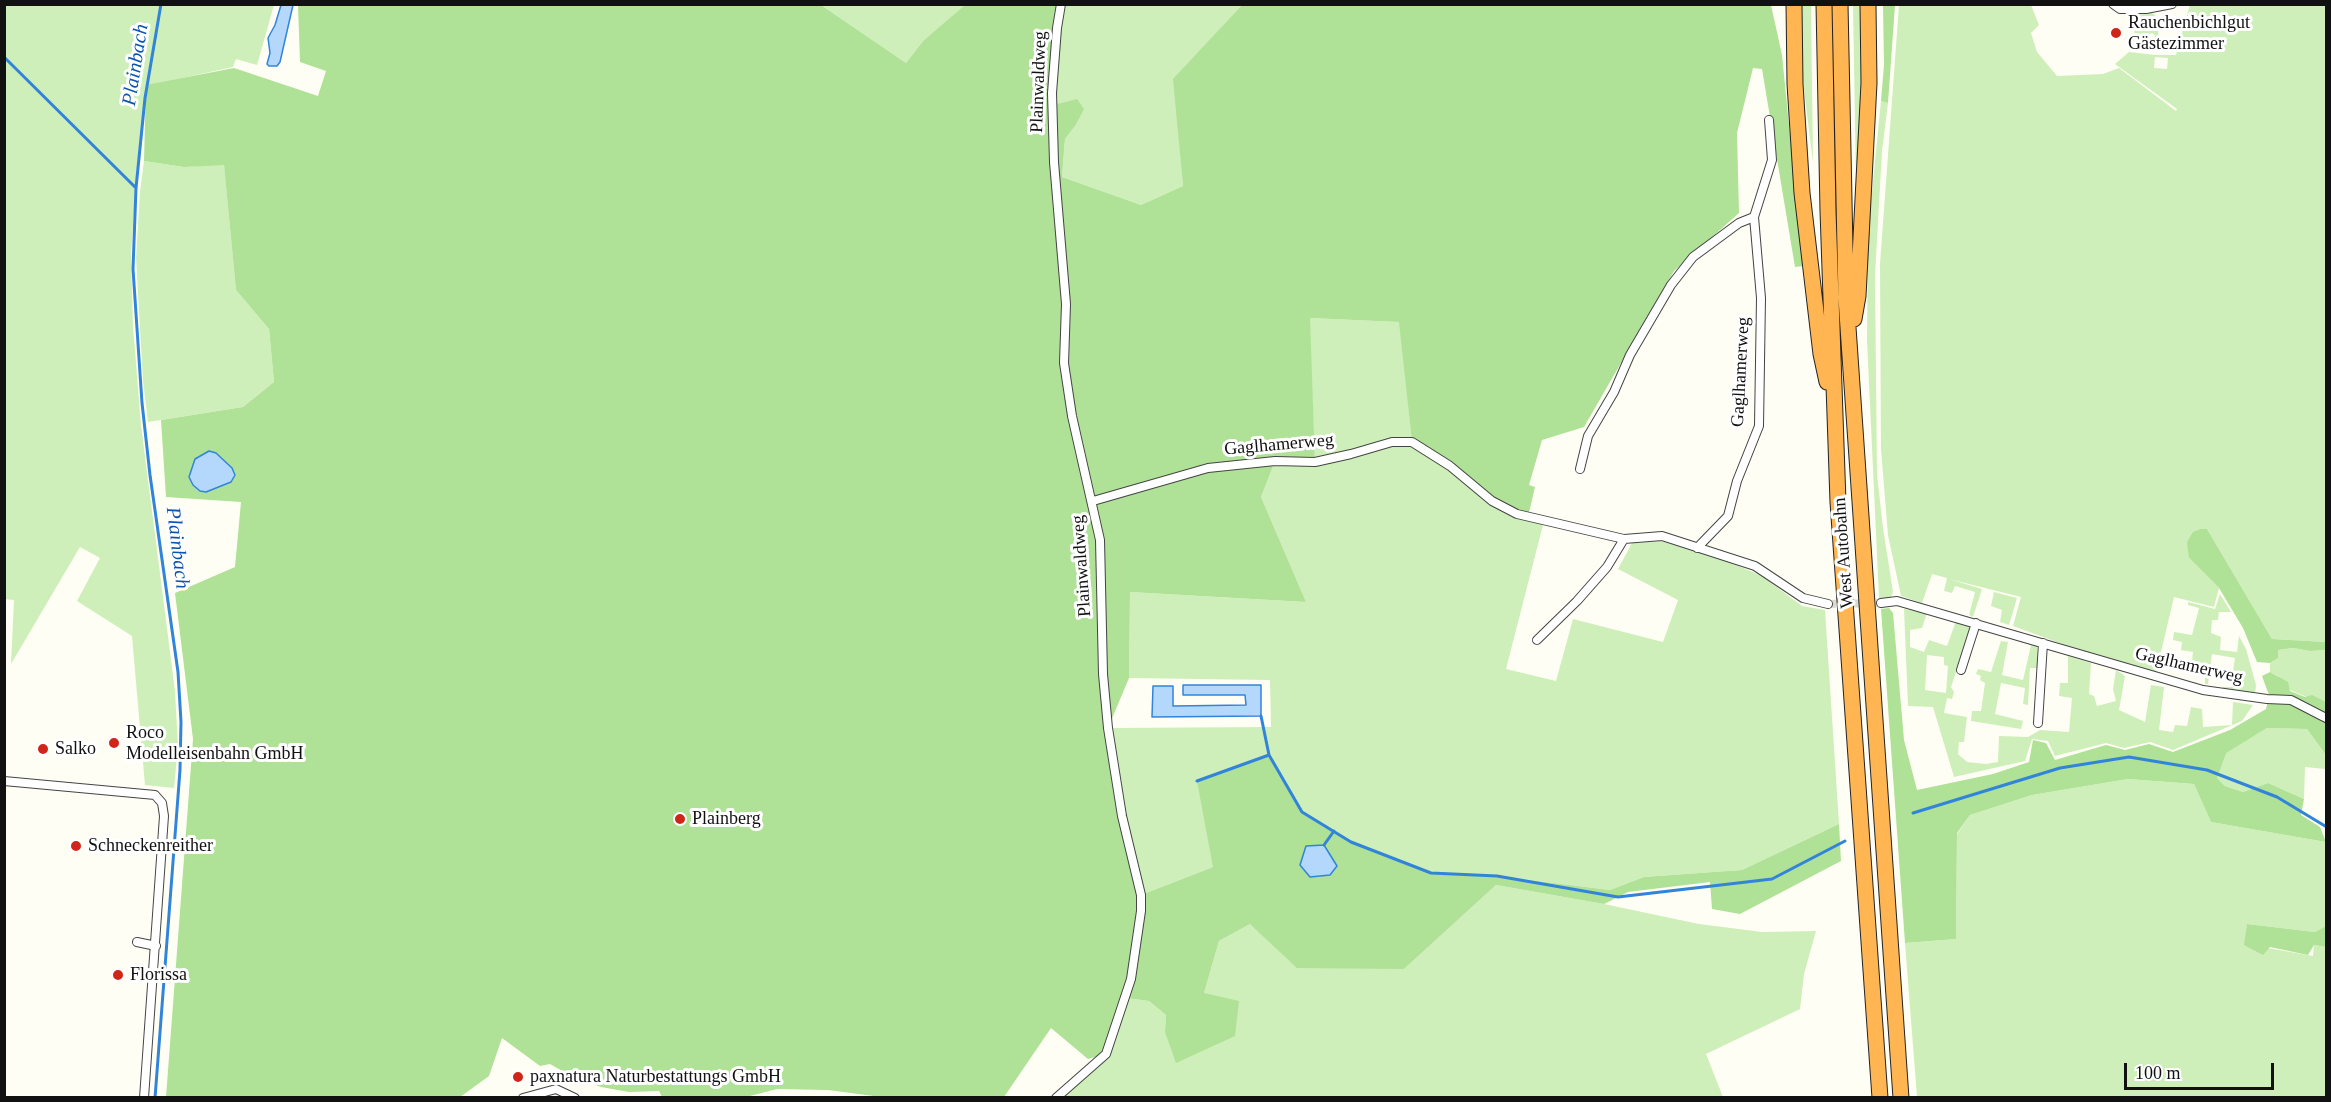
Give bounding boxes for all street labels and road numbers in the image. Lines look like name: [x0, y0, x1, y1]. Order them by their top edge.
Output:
street label: Plainwaldweg: [1026, 31, 1052, 133]
street label: Gaglhamerweg: [1727, 317, 1755, 427]
street label: Gaglhamerweg: [1223, 429, 1335, 461]
street label: West Autobahn: [1829, 497, 1859, 609]
street label: Plainwaldweg: [1068, 514, 1096, 618]
street label: Gaglhamerweg: [2133, 643, 2245, 689]

